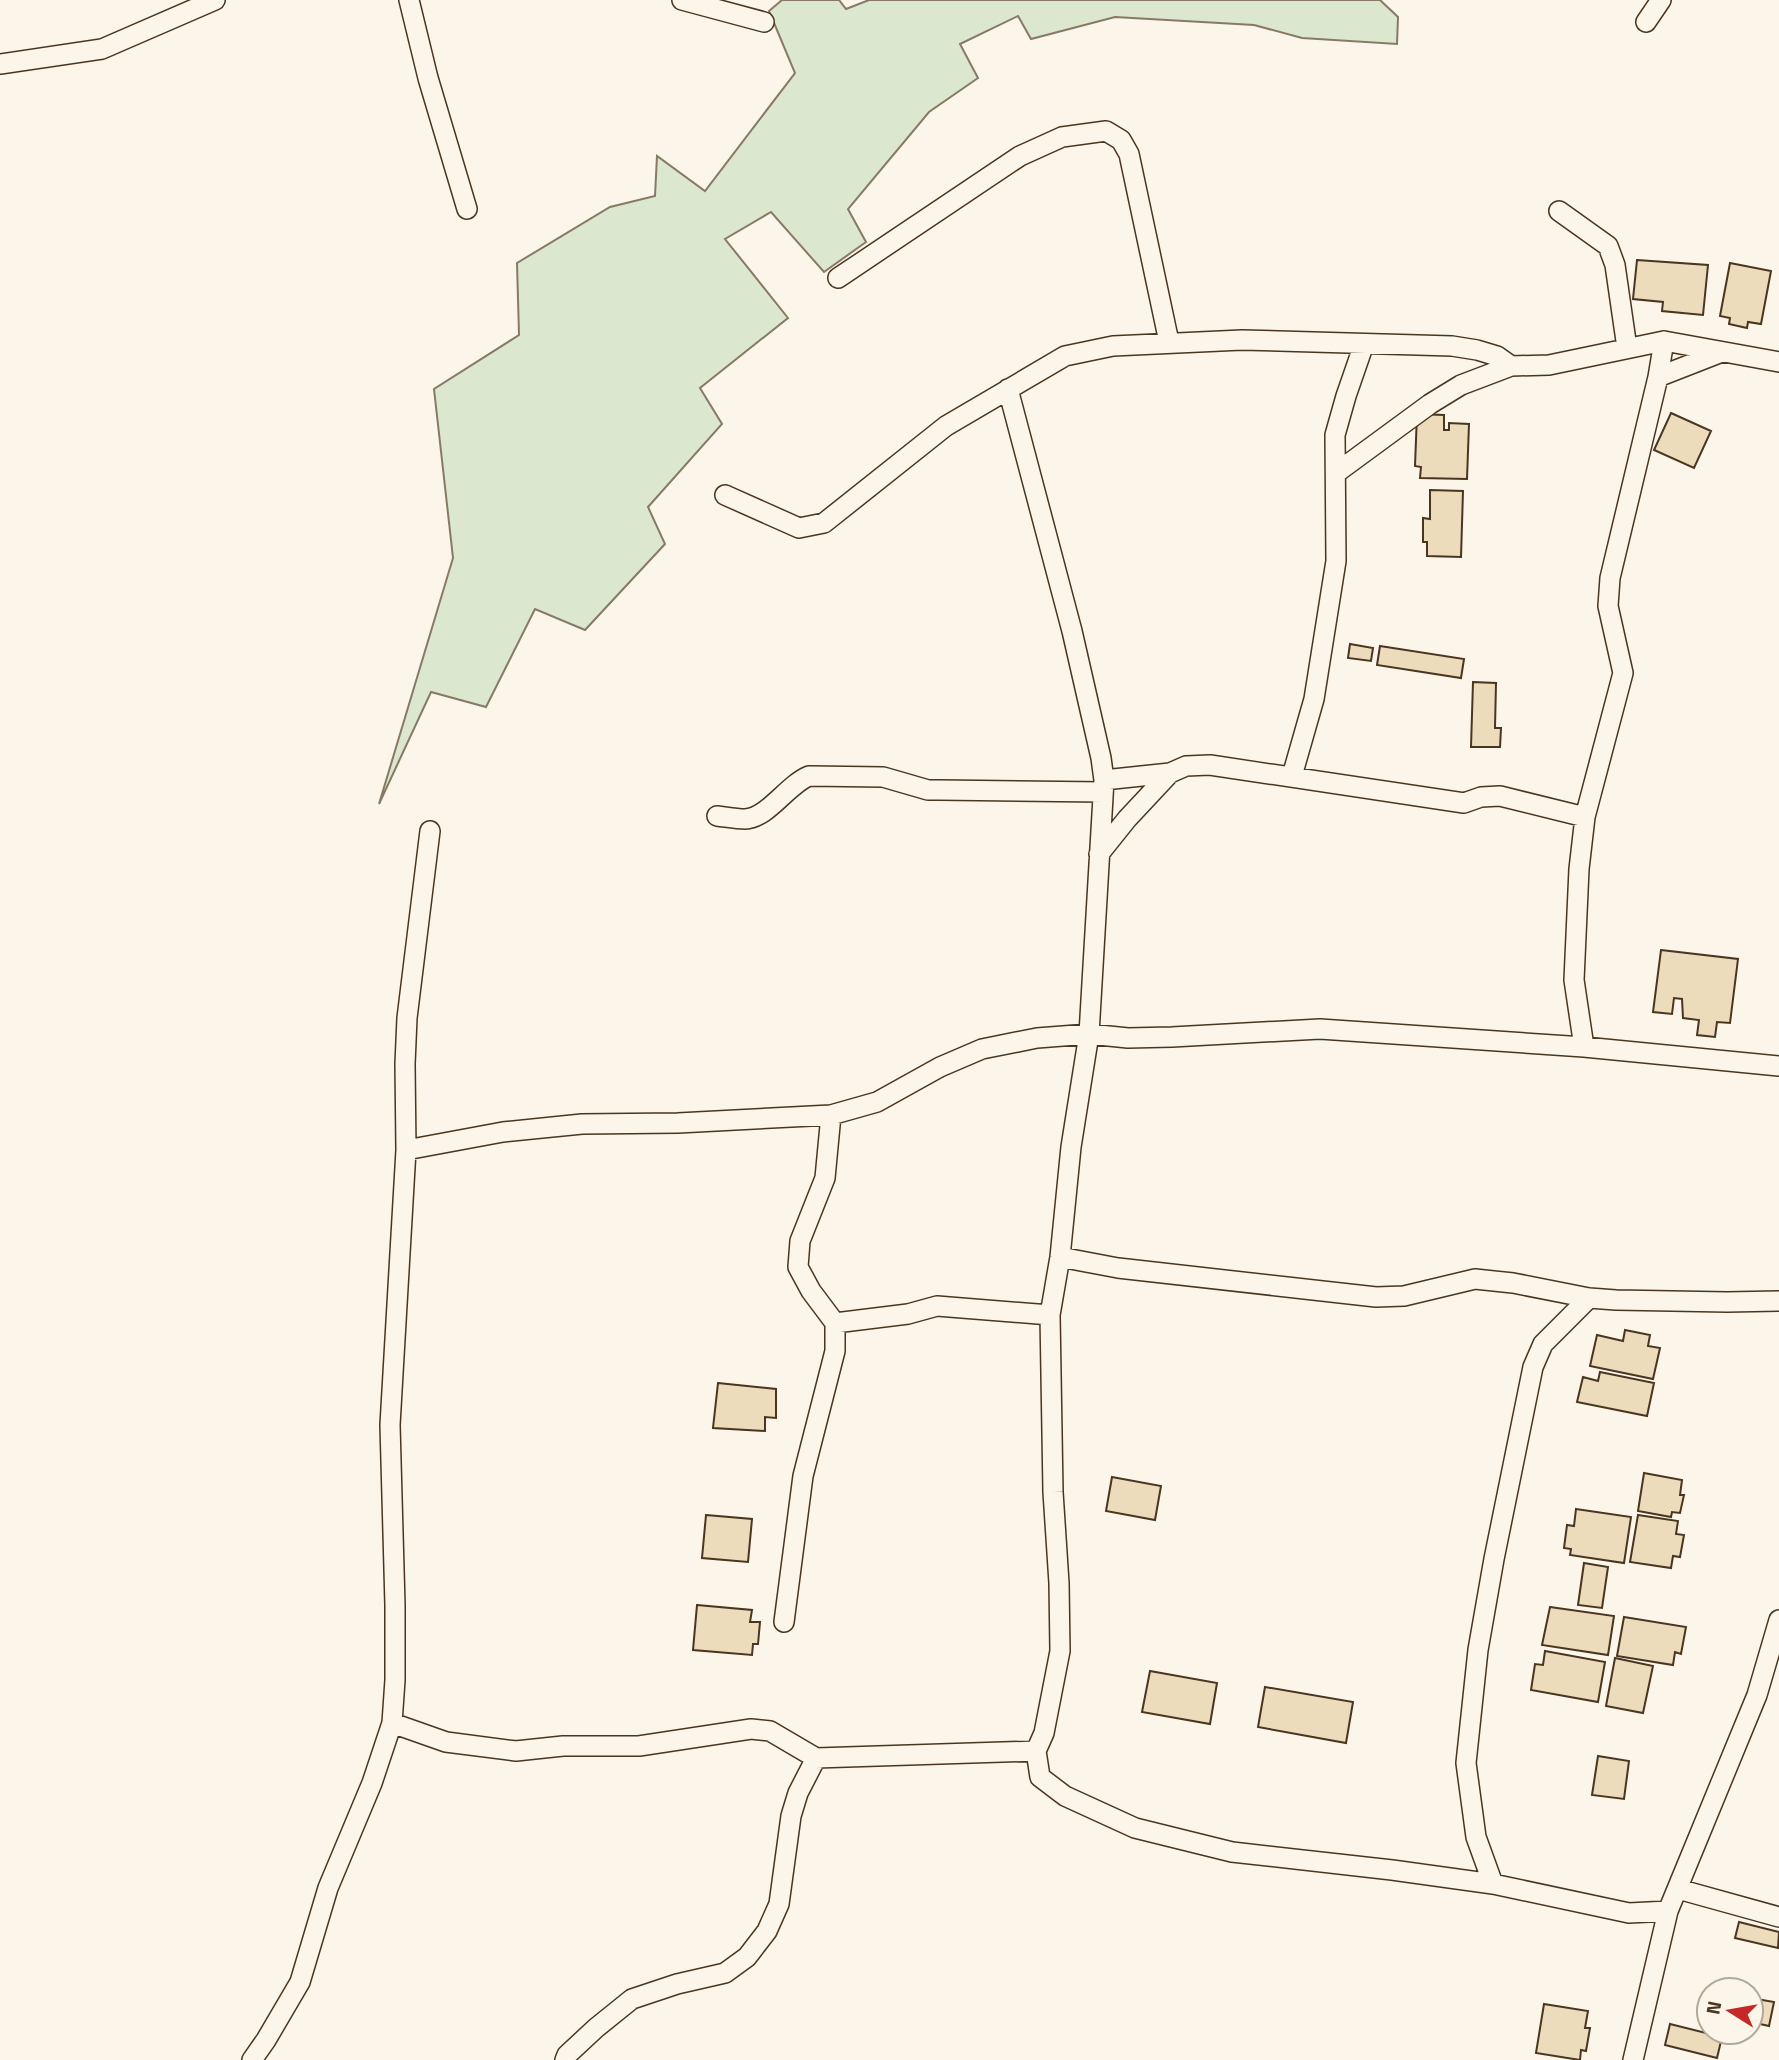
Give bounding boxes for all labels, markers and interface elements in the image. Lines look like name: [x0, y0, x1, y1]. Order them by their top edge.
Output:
north arrow: [1695, 1976, 1765, 2046]
text: N: [1697, 1998, 1728, 2017]

